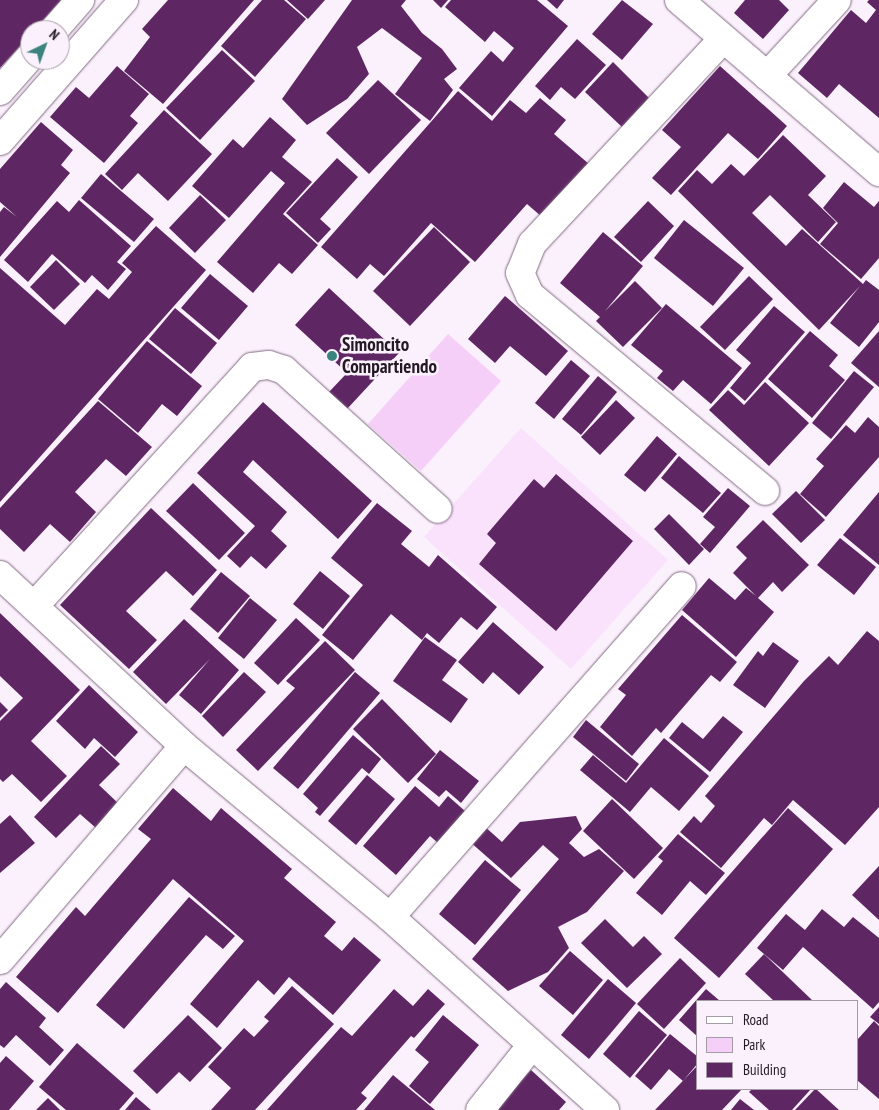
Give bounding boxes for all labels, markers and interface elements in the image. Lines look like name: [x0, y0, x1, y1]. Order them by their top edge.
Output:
north arrow: [20, 20, 70, 70]
text: N: [46, 25, 63, 44]
place label: Simoncito Compartiendo: [342, 334, 437, 378]
marker: Simoncito Compartiendo: [326, 350, 338, 362]
legend: [696, 1000, 859, 1090]
text: Road: [743, 1010, 769, 1029]
text: Park: [743, 1035, 765, 1054]
text: Building: [743, 1060, 786, 1079]

